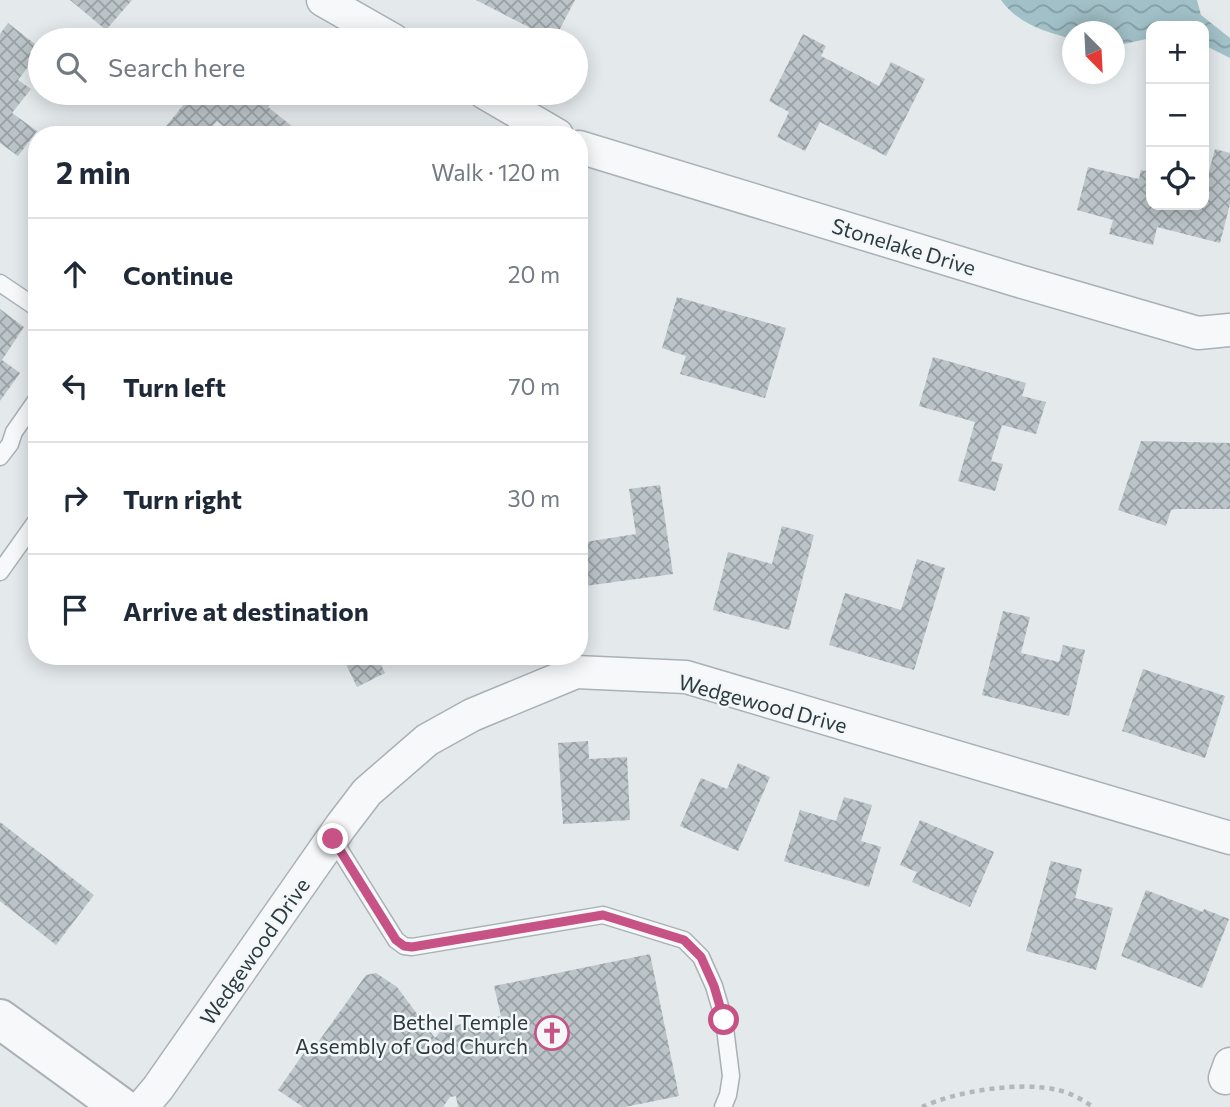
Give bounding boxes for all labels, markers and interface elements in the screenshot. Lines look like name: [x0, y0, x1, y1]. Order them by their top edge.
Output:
north arrow: [1062, 21, 1125, 84]
map controls: [1146, 21, 1209, 210]
button: +: [1146, 21, 1209, 84]
search box: [28, 28, 588, 105]
icon: search: [52, 48, 90, 86]
text: Search here: [108, 51, 246, 82]
button: −: [1146, 84, 1209, 147]
button: locate: [1146, 147, 1209, 210]
text: 2 min: [56, 153, 131, 190]
text: Walk · 120 m: [431, 158, 560, 186]
street label: Stonelake Drive: [829, 212, 979, 280]
icon: ahead: [56, 255, 94, 293]
text: Continue: [123, 259, 233, 290]
text: 20 m: [508, 260, 560, 288]
icon: left: [56, 367, 94, 405]
text: Turn left: [123, 371, 226, 402]
text: 70 m: [508, 372, 560, 400]
icon: right: [56, 479, 94, 517]
text: Turn right: [123, 483, 242, 514]
text: 30 m: [507, 484, 560, 512]
icon: arrive: [56, 591, 94, 629]
text: Arrive at destination: [123, 595, 369, 626]
street label: Wedgewood Drive: [676, 668, 850, 738]
route end: [317, 823, 348, 854]
street label: Wedgewood Drive: [194, 873, 314, 1029]
route start: [708, 1004, 739, 1035]
place label: Bethel Temple Assembly of God Church: [295, 1009, 528, 1058]
church icon: Bethel Temple Assembly of God Church: [533, 1014, 571, 1052]

